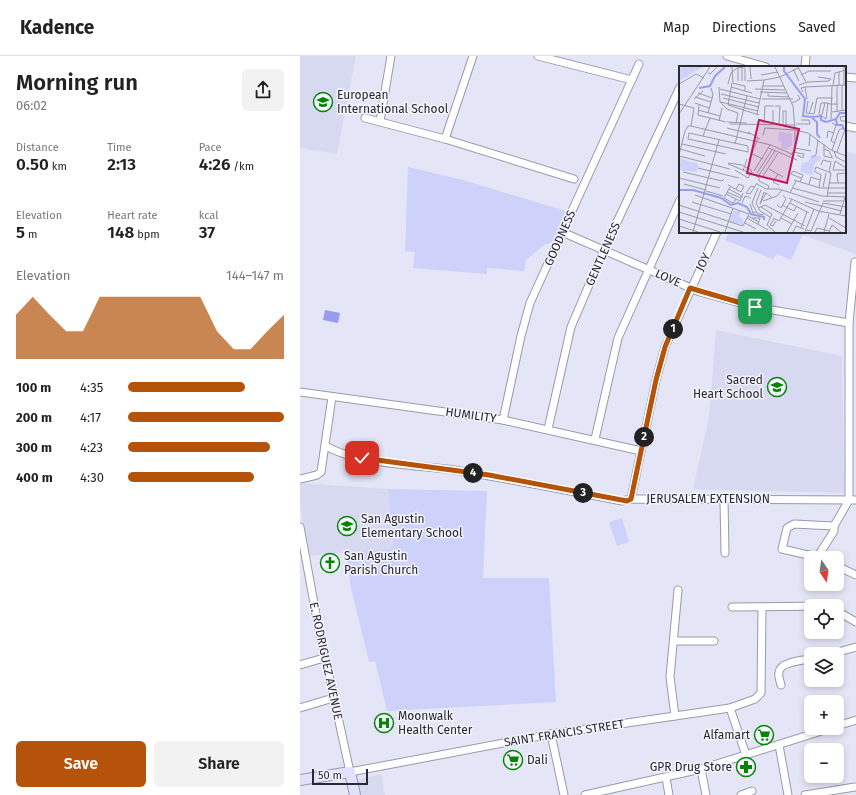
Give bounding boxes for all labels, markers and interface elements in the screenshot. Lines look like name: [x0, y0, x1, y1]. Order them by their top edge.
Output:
text: Kadence: [20, 16, 94, 39]
text: Map: [663, 19, 690, 36]
text: Directions: [712, 19, 776, 36]
text: Saved: [798, 19, 836, 36]
inset map: [679, 66, 846, 233]
text: Morning run: [16, 69, 138, 96]
button: share: [242, 69, 284, 111]
place label: European International School: [337, 88, 449, 116]
school or university icon: European International School: [312, 91, 334, 113]
text: 06:02: [16, 98, 47, 113]
text: Distance: [16, 141, 59, 154]
text: Time: [107, 141, 132, 154]
text: Pace: [199, 141, 221, 154]
text: 0.50: [16, 154, 49, 175]
text: 2:13: [107, 154, 136, 175]
text: 4:26: [199, 154, 230, 175]
text: km: [49, 160, 67, 173]
text: /km: [230, 160, 254, 173]
street label: GOODNESS: [542, 208, 579, 268]
text: Elevation: [16, 209, 62, 222]
text: Heart rate: [107, 209, 157, 222]
text: kcal: [199, 209, 218, 222]
street label: GENTLENESS: [583, 220, 623, 288]
text: 5: [16, 222, 25, 243]
text: 148: [107, 222, 134, 243]
text: 37: [199, 222, 215, 243]
text: m: [25, 228, 37, 241]
text: bpm: [134, 228, 160, 241]
street label: JOY: [693, 250, 713, 273]
street label: LOVE: [653, 266, 683, 290]
text: Elevation: [16, 268, 70, 283]
text: 144–147 m: [226, 268, 284, 283]
pin: [738, 290, 772, 324]
icon: arrive: [744, 296, 766, 318]
pin: 1: [663, 319, 683, 339]
text: 1: [670, 322, 676, 335]
place label: Sacred Heart School: [693, 373, 763, 401]
school or university icon: Sacred Heart School: [766, 376, 788, 398]
text: 100 m: [16, 380, 51, 395]
text: 4:35: [80, 380, 103, 395]
street label: HUMILITY: [445, 404, 498, 426]
text: 200 m: [16, 410, 52, 425]
text: 4:17: [80, 410, 101, 425]
pin: 2: [634, 427, 654, 447]
text: 2: [641, 430, 647, 443]
text: 300 m: [16, 440, 52, 455]
text: 4:23: [80, 440, 103, 455]
pin: [345, 441, 379, 475]
icon: check: [351, 447, 373, 469]
pin: 4: [463, 463, 483, 483]
text: 4: [470, 466, 476, 479]
text: 400 m: [16, 470, 53, 485]
text: 4:30: [80, 470, 104, 485]
pin: 3: [573, 483, 593, 503]
text: 3: [580, 486, 586, 499]
street label: JERUSALEM EXTENSION: [646, 492, 770, 506]
place label: San Agustin Elementary School: [361, 512, 463, 540]
school or university icon: San Agustin Elementary School: [336, 515, 358, 537]
place label: San Agustin Parish Church: [344, 549, 418, 577]
north arrow: [804, 551, 844, 591]
map controls: [804, 551, 844, 783]
church icon: San Agustin Parish Church: [319, 552, 341, 574]
button: locate: [804, 599, 844, 639]
street label: E. RODRIGUEZ AVENUE: [307, 601, 345, 721]
button: layers: [804, 647, 844, 687]
button: +: [804, 695, 844, 735]
place label: Moonwalk Health Center: [398, 709, 473, 737]
hospital icon: Moonwalk Health Center: [373, 712, 395, 734]
street label: SAINT FRANCIS STREET: [503, 716, 626, 749]
supermarket icon: Alfamart: [753, 724, 775, 746]
place label: Alfamart: [704, 728, 751, 742]
button: Save: [16, 741, 146, 787]
button: Share: [154, 741, 284, 787]
button: −: [804, 743, 844, 783]
supermarket icon: Dali: [502, 749, 524, 771]
place label: Dali: [527, 753, 548, 767]
pharmacy icon: GPR Drug Store: [735, 756, 757, 778]
place label: GPR Drug Store: [650, 760, 732, 774]
scale bar: [312, 767, 368, 786]
text: 50 m: [318, 769, 342, 782]

